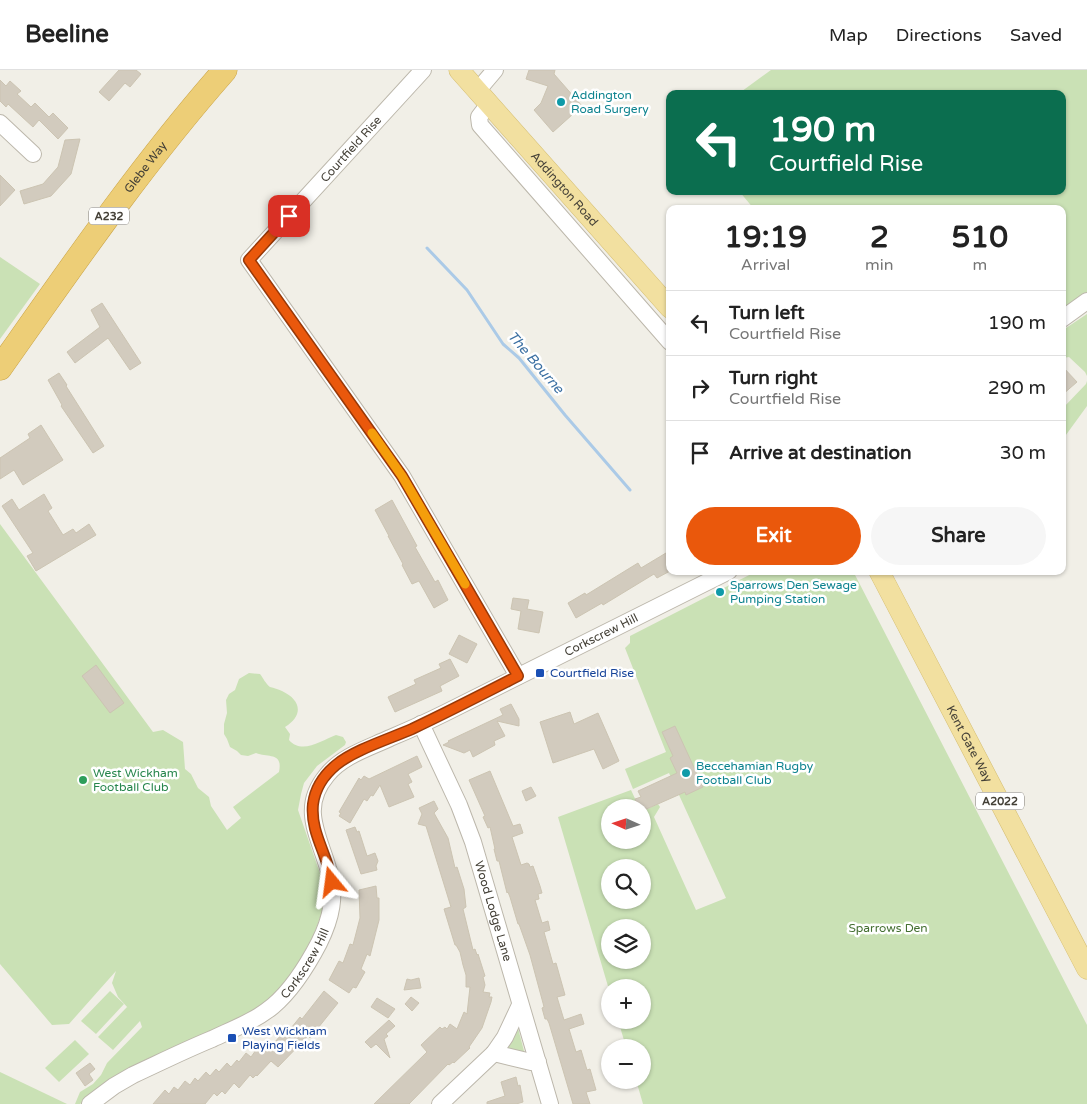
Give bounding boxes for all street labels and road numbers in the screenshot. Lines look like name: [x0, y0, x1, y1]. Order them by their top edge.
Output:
street label: Courtfield Rise: [318, 113, 384, 185]
street label: Glebe Way: [121, 138, 170, 196]
street label: Addington Road: [528, 149, 601, 229]
road number: A232: [89, 208, 129, 224]
street label: Corkscrew Hill: [562, 611, 640, 659]
street label: Kent Gate Way: [944, 703, 995, 785]
road number: A2022: [976, 792, 1024, 809]
street label: Wood Lodge Lane: [472, 859, 515, 963]
street label: Corkscrew Hill: [278, 926, 332, 1001]

